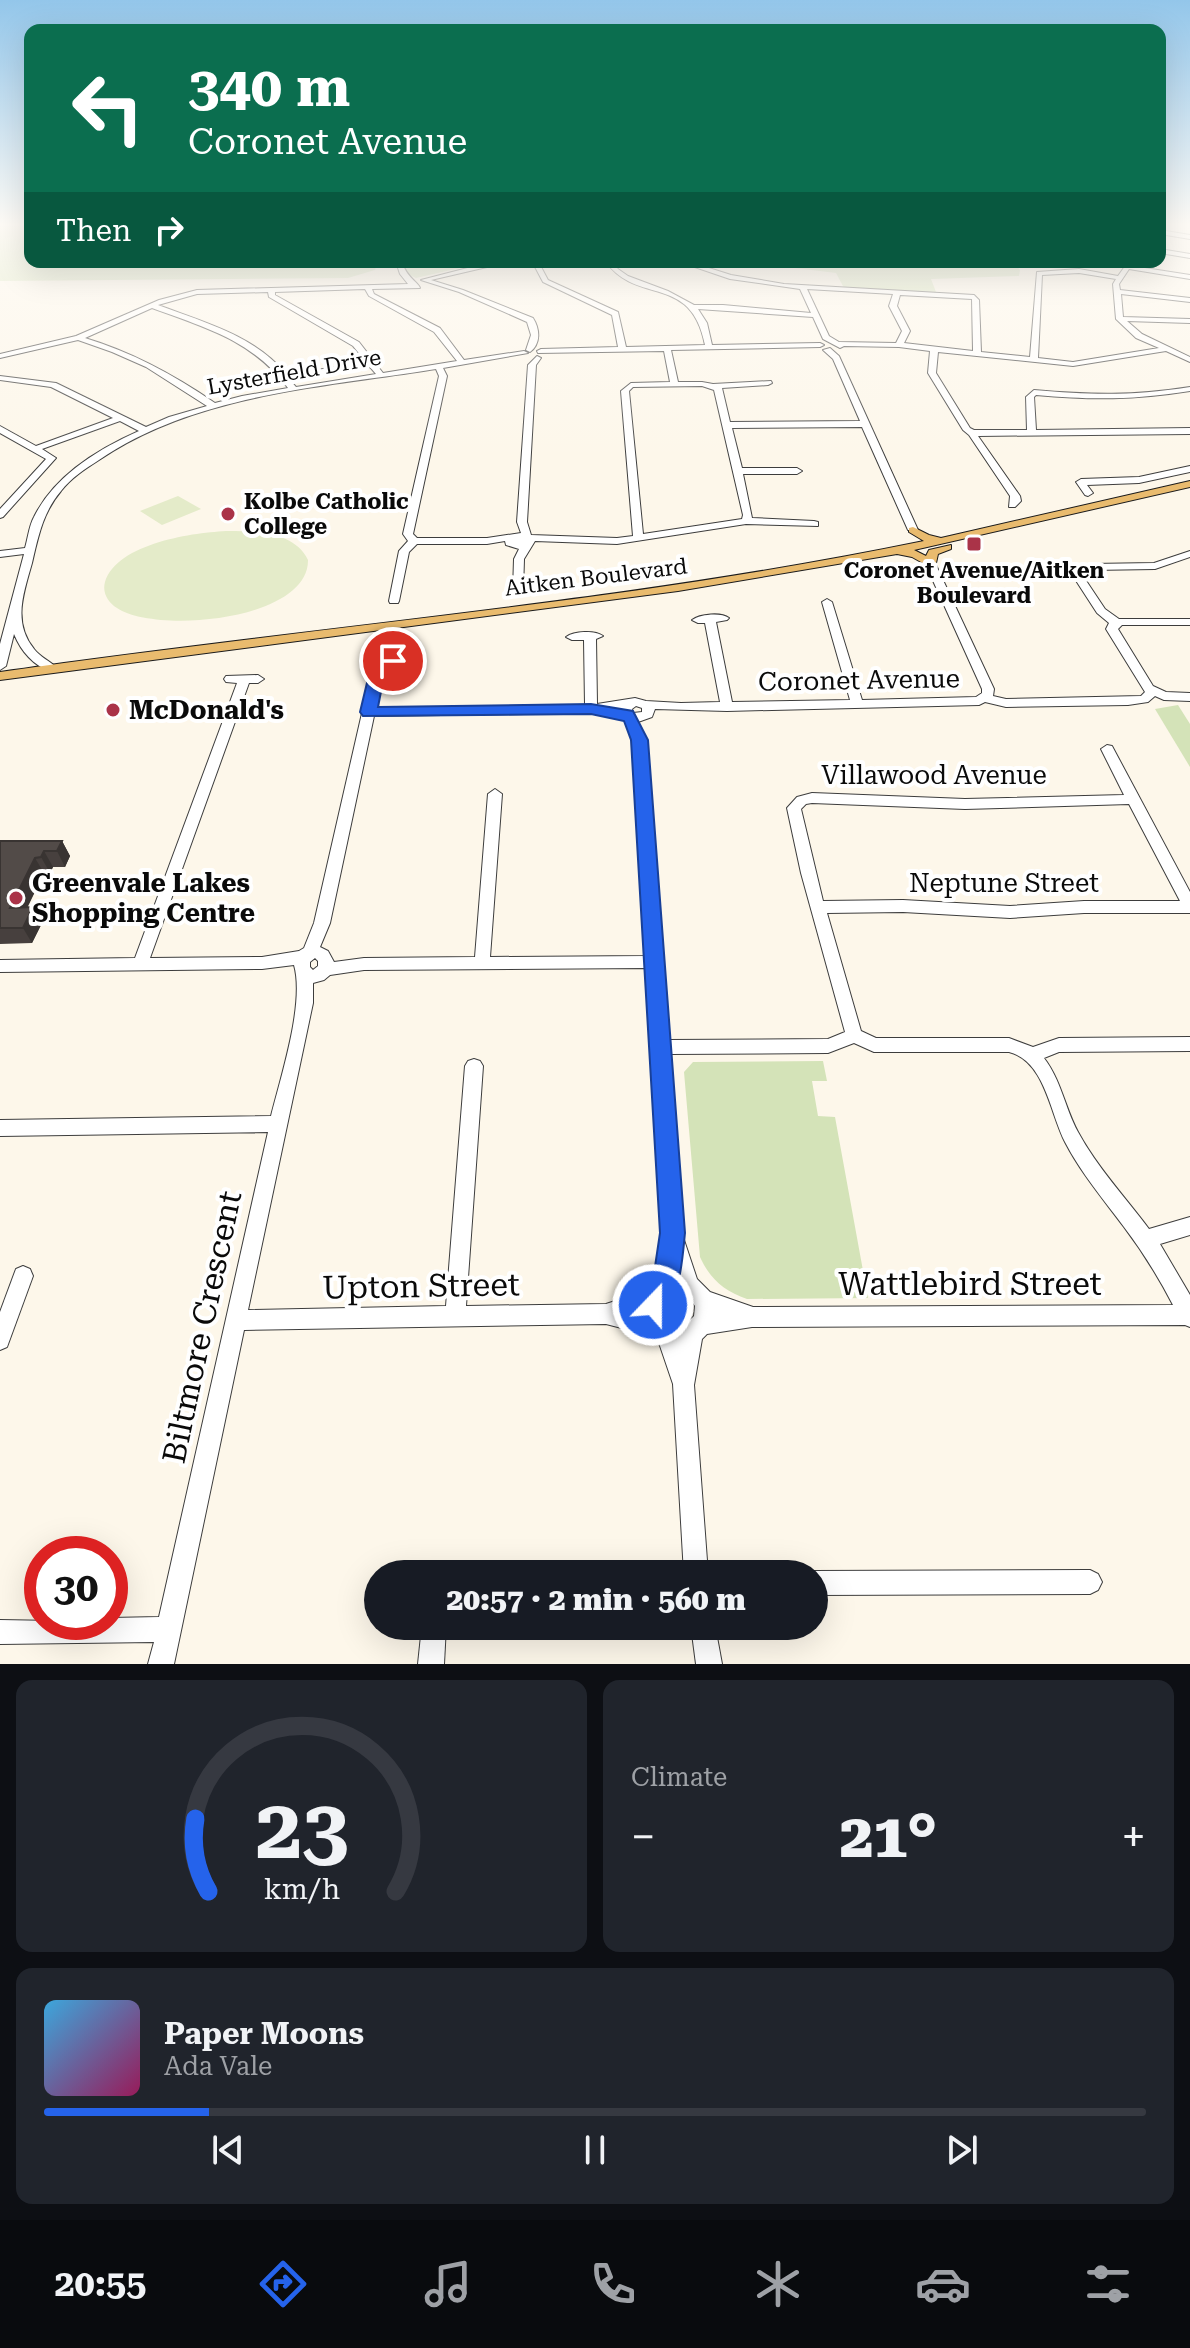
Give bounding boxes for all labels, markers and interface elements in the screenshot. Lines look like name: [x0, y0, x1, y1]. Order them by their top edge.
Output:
text: 340 m: [188, 54, 350, 120]
icon: left: [56, 56, 160, 160]
text: Coronet Avenue: [188, 121, 467, 163]
icon: right: [147, 208, 191, 252]
text: Then: [56, 213, 131, 248]
street label: Lysterfield Drive: [205, 344, 383, 400]
place label: Kolbe Catholic College: [244, 489, 409, 539]
marker: Kolbe Catholic College: [219, 505, 237, 523]
marker: Coronet Avenue/Aitken Boulevard: [965, 535, 983, 553]
street label: Aitken Boulevard: [503, 553, 689, 601]
place label: Coronet Avenue/Aitken Boulevard: [844, 558, 1105, 608]
pin: [359, 627, 427, 695]
icon: arrive: [371, 639, 415, 683]
street label: Coronet Avenue: [758, 663, 960, 697]
place label: McDonald's: [129, 695, 284, 725]
marker: McDonald's: [104, 701, 122, 719]
street label: Villawood Avenue: [821, 760, 1047, 790]
place label: Greenvale Lakes Shopping Centre: [32, 868, 255, 928]
street label: Neptune Street: [909, 868, 1099, 898]
marker: Greenvale Lakes Shopping Centre: [7, 889, 25, 907]
street label: Biltmore Crescent: [155, 1187, 249, 1467]
position arrow: [611, 1263, 695, 1347]
street label: Upton Street: [322, 1265, 520, 1307]
street label: Wattlebird Street: [838, 1265, 1102, 1303]
speed limit sign: 30: [24, 1536, 128, 1640]
text: 20:57 · 2 min · 560 m: [446, 1582, 746, 1617]
text: Climate: [631, 1762, 727, 1792]
text: 23: [255, 1781, 348, 1878]
text: 21°: [840, 1801, 937, 1872]
text: −: [631, 1811, 656, 1863]
text: +: [1121, 1811, 1146, 1863]
text: km/h: [263, 1872, 340, 1906]
text: Paper Moons: [164, 2016, 364, 2051]
text: Ada Vale: [164, 2051, 272, 2081]
icon: previous: [206, 2128, 250, 2172]
icon: pause: [573, 2128, 617, 2172]
icon: next: [940, 2128, 984, 2172]
icon: directions: [255, 2256, 311, 2312]
icon: music: [420, 2256, 476, 2312]
icon: phone: [585, 2256, 641, 2312]
icon: climate: [750, 2256, 806, 2312]
icon: car: [915, 2256, 971, 2312]
icon: filters: [1080, 2256, 1136, 2312]
text: 20:55: [54, 2263, 146, 2305]

